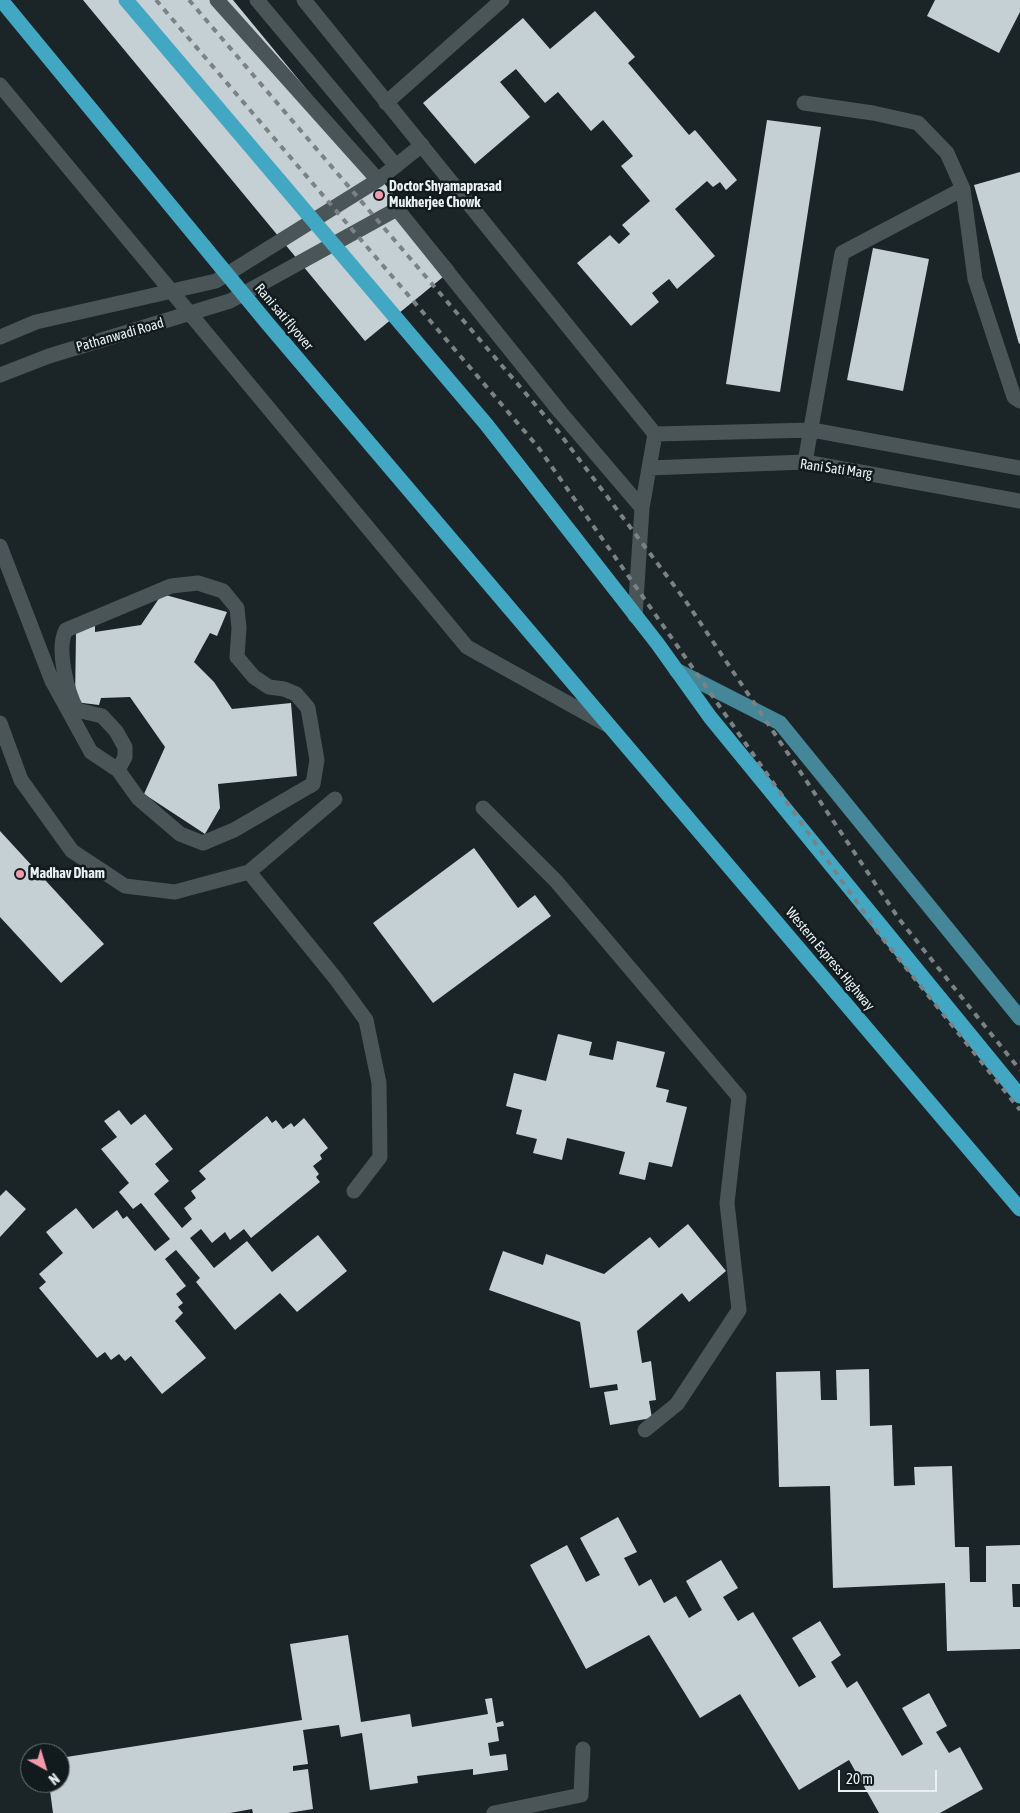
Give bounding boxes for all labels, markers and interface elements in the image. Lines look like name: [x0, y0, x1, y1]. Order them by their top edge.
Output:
place label: Doctor Shyamaprasad Mukherjee Chowk: [389, 179, 502, 212]
marker: Doctor Shyamaprasad Mukherjee Chowk: [373, 189, 385, 201]
street label: Rani sati flyover: [251, 280, 317, 354]
street label: Pathanwadi Road: [74, 314, 166, 356]
street label: Rani Sati Marg: [799, 456, 873, 482]
place label: Madhav Dham: [30, 866, 105, 882]
marker: Madhav Dham: [14, 868, 26, 880]
street label: Western Express Highway: [782, 904, 878, 1014]
north arrow: [20, 1743, 70, 1793]
scale bar: [840, 1760, 939, 1792]
text: N: [46, 1770, 62, 1788]
text: 20 m: [846, 1770, 873, 1787]

